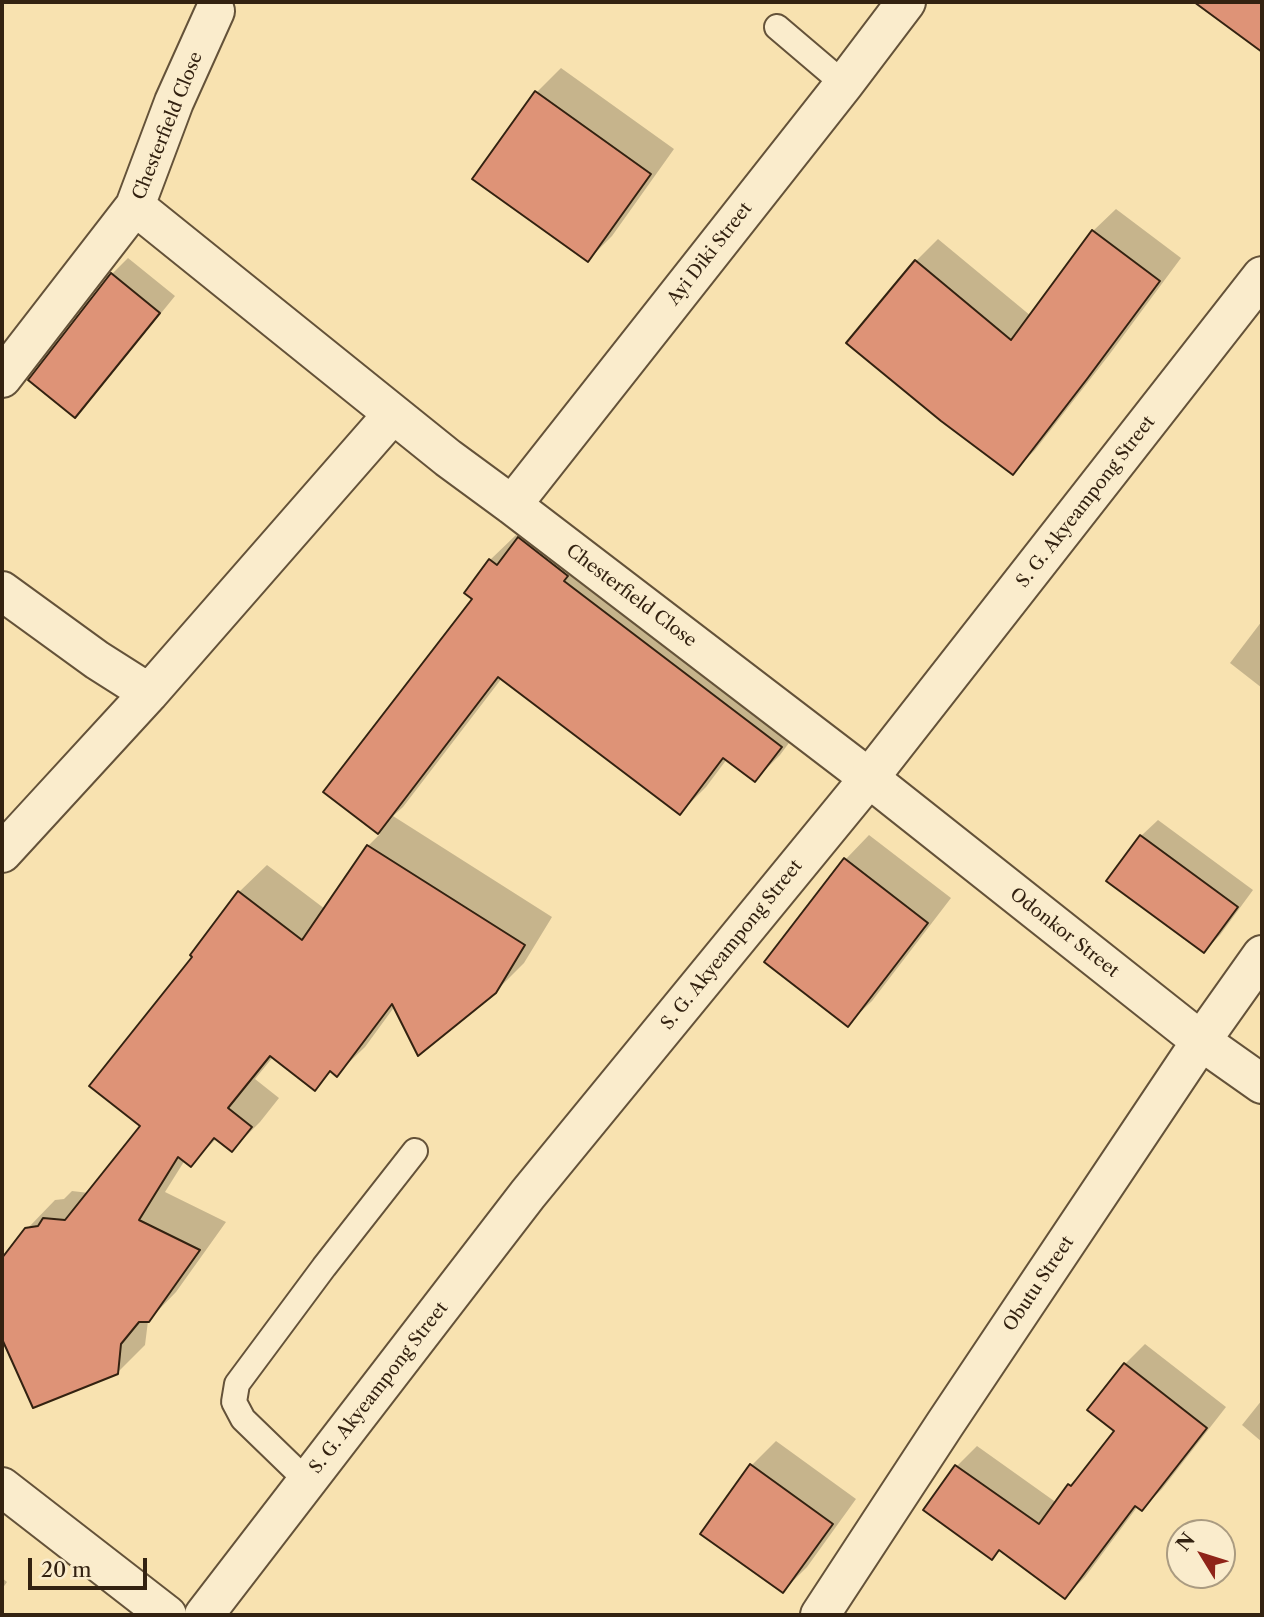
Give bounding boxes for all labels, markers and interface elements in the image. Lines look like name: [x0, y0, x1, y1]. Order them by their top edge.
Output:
street label: Chesterfield Close: [128, 49, 208, 203]
street label: Ayi Diki Street: [663, 198, 757, 310]
street label: S. G. Akyeampong Street: [1012, 412, 1160, 592]
street label: Chesterfield Close: [562, 540, 700, 652]
street label: S. G. Akyeampong Street: [657, 856, 807, 1034]
street label: Odonkor Street: [1005, 884, 1123, 982]
street label: Obutu Street: [999, 1232, 1079, 1336]
street label: S. G. Akyeampong Street: [305, 1298, 453, 1478]
north arrow: [1166, 1519, 1236, 1589]
text: N: [1171, 1528, 1200, 1556]
scale bar: [32, 1544, 150, 1588]
text: 20 m: [41, 1557, 92, 1582]

